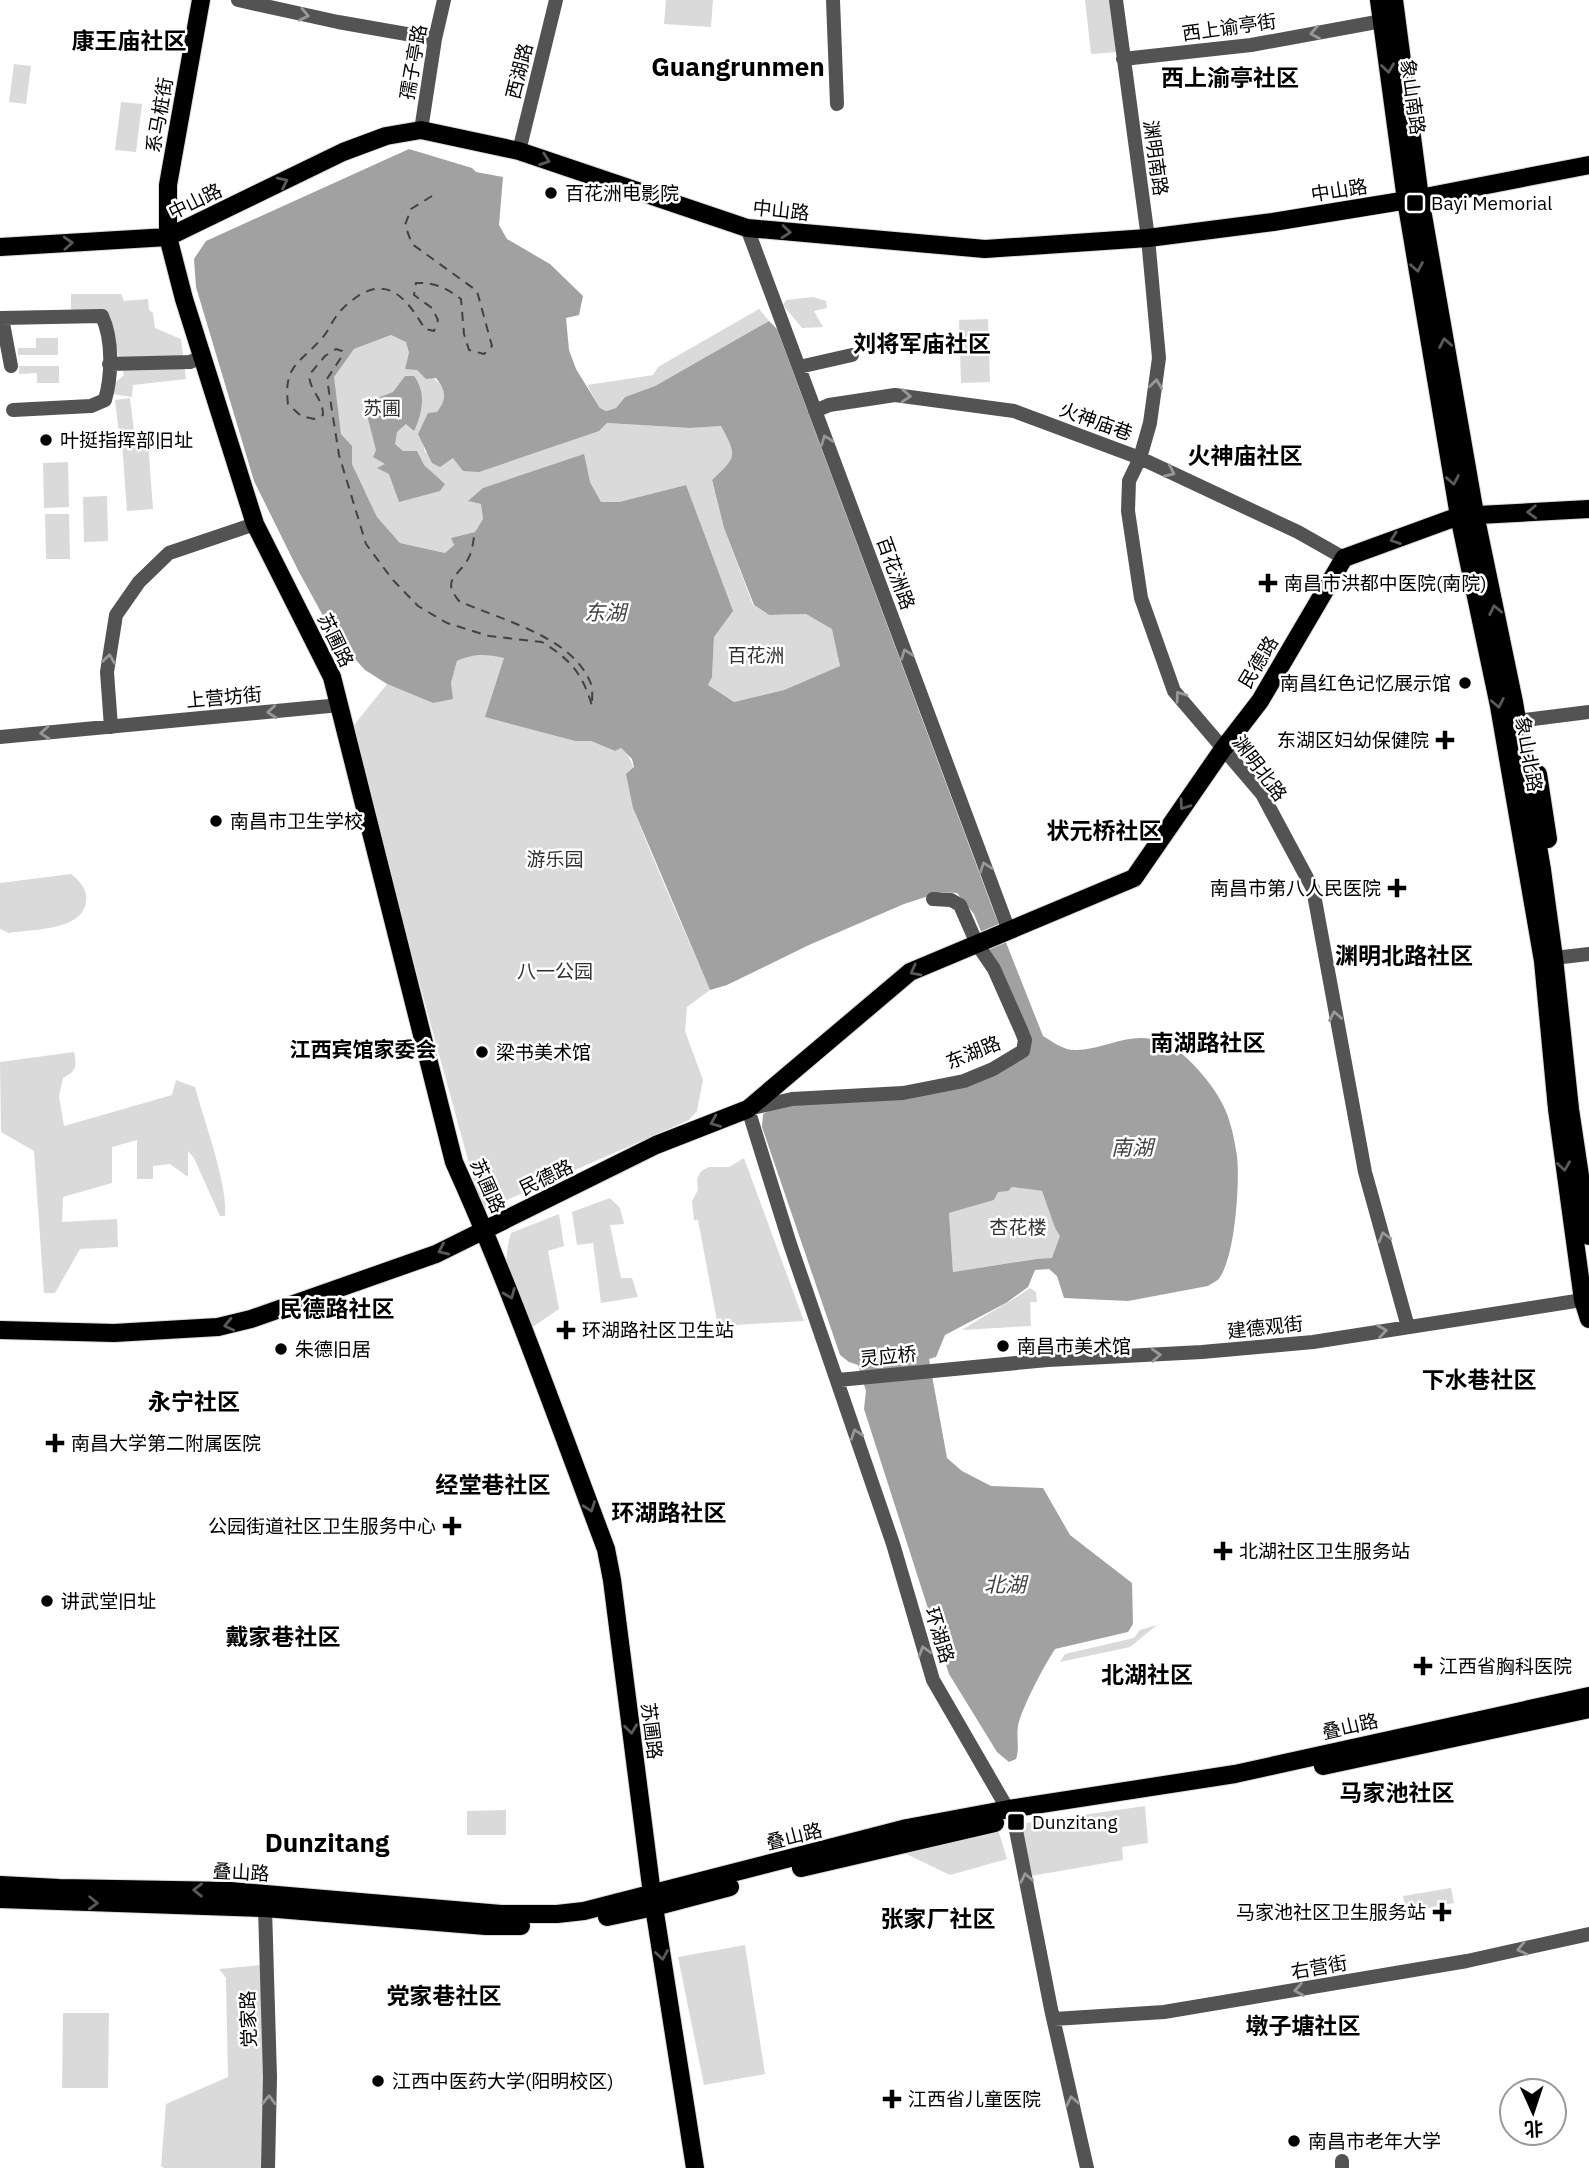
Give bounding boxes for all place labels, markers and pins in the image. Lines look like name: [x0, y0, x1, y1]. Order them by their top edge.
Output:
place label: 百花洲电影院: [565, 181, 679, 205]
marker: 百花洲电影院: [543, 185, 559, 201]
place label: Bayi Memorial: [1431, 191, 1552, 215]
marker: Bayi Memorial: [1405, 193, 1425, 213]
place label: 叶挺指挥部旧址: [60, 428, 193, 452]
marker: 叶挺指挥部旧址: [38, 432, 54, 448]
place label: 南昌市洪都中医院(南院): [1284, 571, 1487, 595]
marker: 南昌市洪都中医院(南院): [1258, 573, 1278, 593]
place label: 南昌红色记忆展示馆: [1280, 671, 1451, 695]
marker: 南昌红色记忆展示馆: [1457, 675, 1473, 691]
place label: 东湖区妇幼保健院: [1277, 728, 1429, 752]
marker: 东湖区妇幼保健院: [1435, 730, 1455, 750]
place label: 南昌市卫生学校: [230, 809, 363, 833]
marker: 南昌市卫生学校: [208, 813, 224, 829]
place label: 南昌市第八人民医院: [1210, 876, 1381, 900]
marker: 南昌市第八人民医院: [1387, 878, 1407, 898]
place label: 梁书美术馆: [496, 1040, 591, 1064]
marker: 梁书美术馆: [474, 1044, 490, 1060]
place label: 环湖路社区卫生站: [582, 1318, 734, 1342]
marker: 环湖路社区卫生站: [556, 1320, 576, 1340]
place label: 南昌市美术馆: [1017, 1334, 1131, 1358]
place label: 朱德旧居: [295, 1337, 371, 1361]
marker: 南昌市美术馆: [995, 1338, 1011, 1354]
marker: 朱德旧居: [273, 1341, 289, 1357]
place label: 南昌大学第二附属医院: [71, 1431, 261, 1455]
marker: 南昌大学第二附属医院: [45, 1433, 65, 1453]
place label: 公园街道社区卫生服务中心: [208, 1514, 436, 1538]
marker: 公园街道社区卫生服务中心: [442, 1516, 462, 1536]
place label: 北湖社区卫生服务站: [1239, 1539, 1410, 1563]
marker: 北湖社区卫生服务站: [1213, 1541, 1233, 1561]
place label: 讲武堂旧址: [61, 1589, 156, 1613]
marker: 讲武堂旧址: [39, 1593, 55, 1609]
place label: 江西省胸科医院: [1439, 1654, 1572, 1678]
marker: 江西省胸科医院: [1413, 1656, 1433, 1676]
place label: Dunzitang: [1032, 1810, 1118, 1834]
marker: Dunzitang: [1006, 1812, 1026, 1832]
place label: 马家池社区卫生服务站: [1236, 1900, 1426, 1924]
marker: 马家池社区卫生服务站: [1432, 1902, 1452, 1922]
place label: 江西中医药大学(阳明校区): [392, 2069, 614, 2093]
marker: 江西中医药大学(阳明校区): [370, 2073, 386, 2089]
place label: 江西省儿童医院: [908, 2087, 1041, 2111]
marker: 江西省儿童医院: [882, 2089, 902, 2109]
place label: 南昌市老年大学: [1308, 2129, 1441, 2153]
marker: 南昌市老年大学: [1286, 2133, 1302, 2149]

